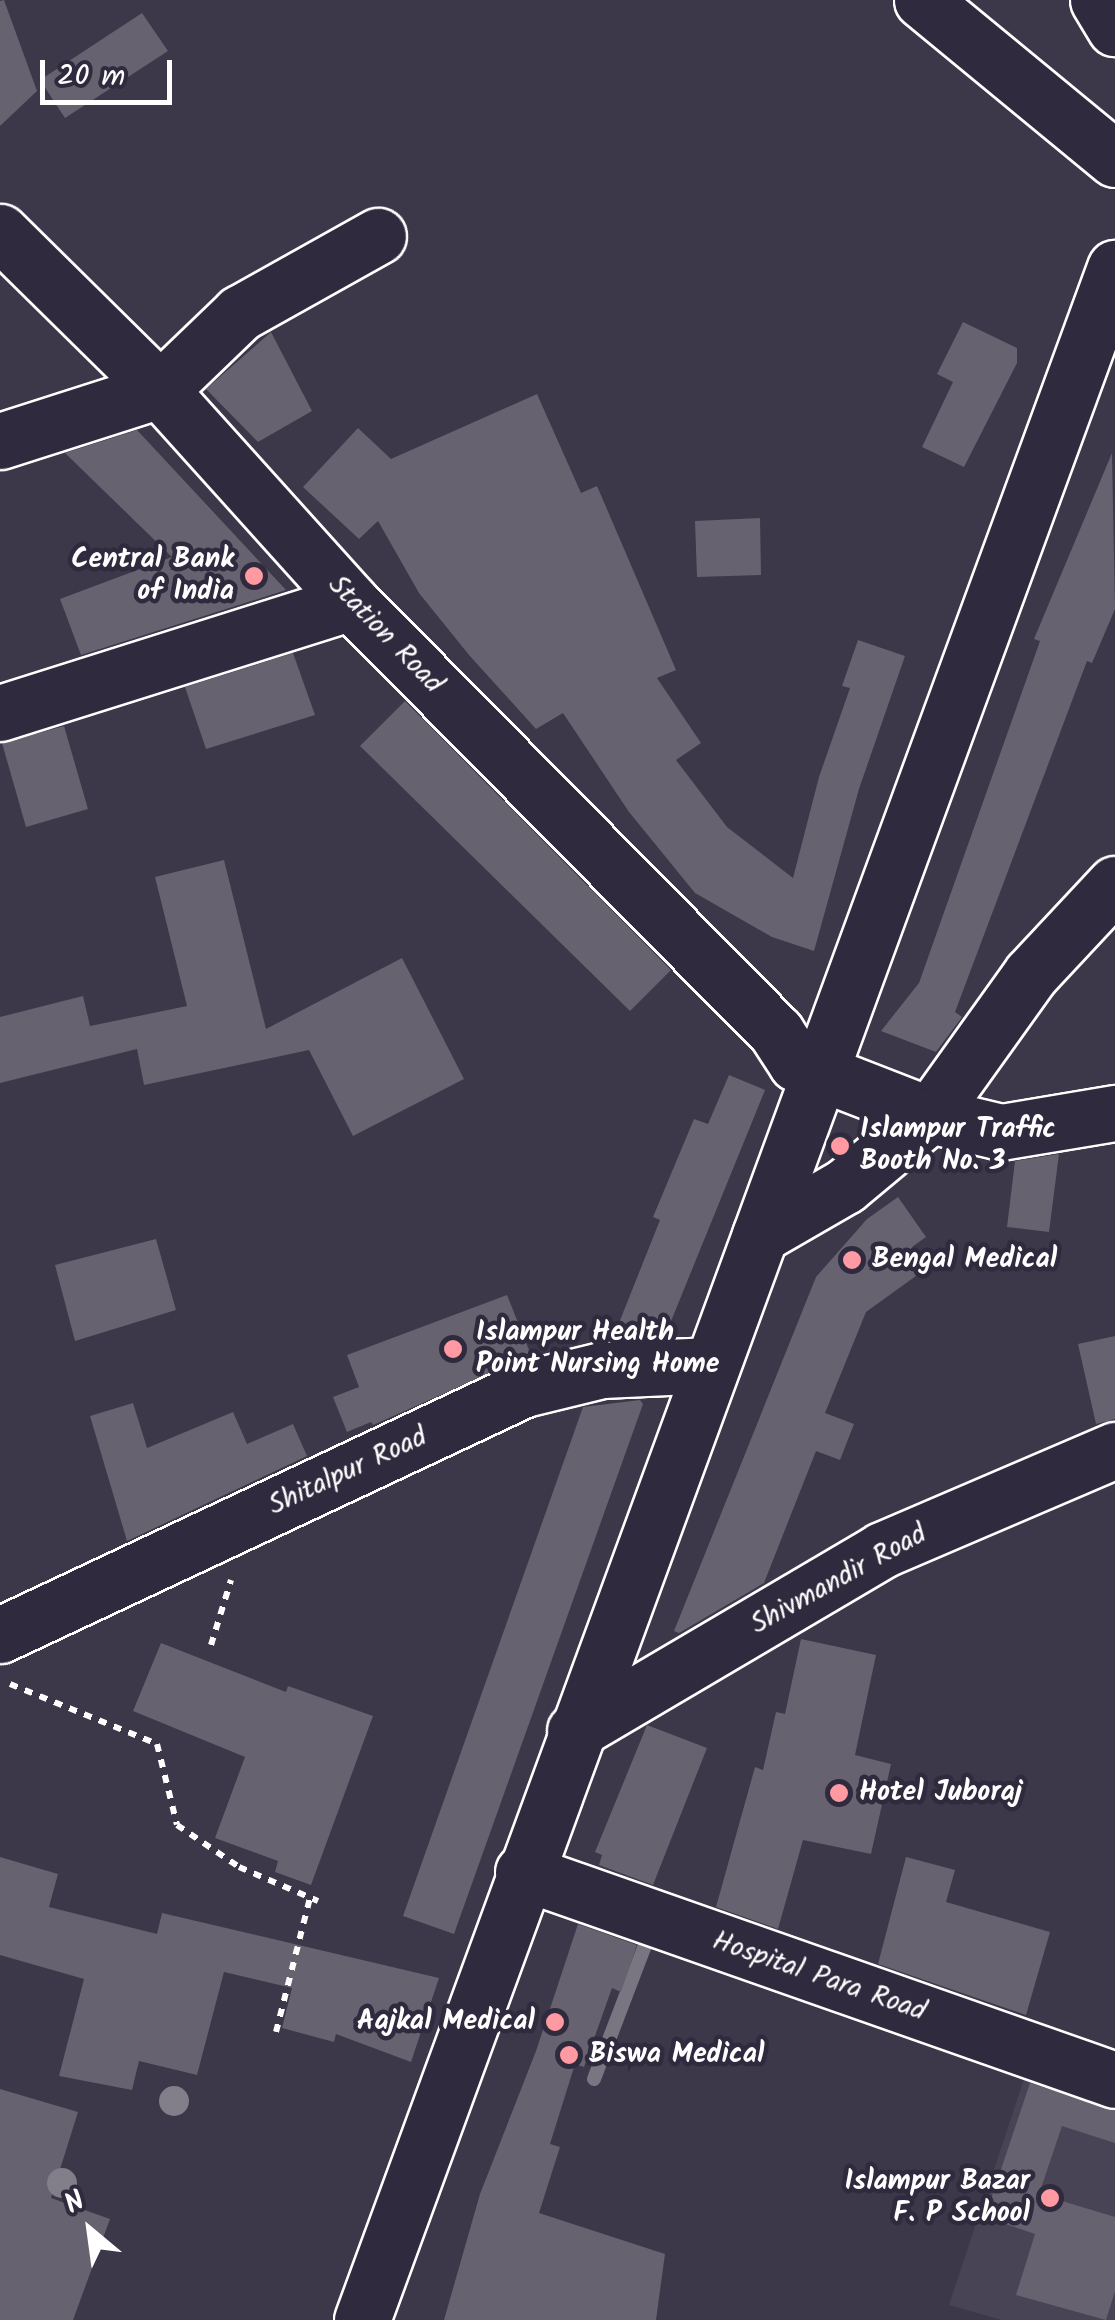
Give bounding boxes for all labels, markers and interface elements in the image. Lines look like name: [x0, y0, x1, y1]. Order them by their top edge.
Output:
scale bar: [45, 40, 178, 102]
text: 20 m: [57, 53, 125, 101]
place label: Central Bank of India: [71, 543, 234, 609]
marker: Central Bank of India: [243, 565, 265, 587]
street label: Station Road: [320, 569, 450, 701]
place label: Islampur Traffic Booth No. 3: [860, 1113, 1056, 1179]
marker: Islampur Traffic Booth No. 3: [829, 1135, 851, 1157]
place label: Bengal Medical: [872, 1243, 1057, 1277]
marker: Bengal Medical: [841, 1249, 863, 1271]
place label: Islampur Health Point Nursing Home: [476, 1316, 719, 1382]
marker: Islampur Health Point Nursing Home: [440, 1336, 466, 1362]
street label: Shitalpur Road: [263, 1421, 433, 1523]
street label: Shivmandir Road: [745, 1518, 933, 1642]
place label: Hotel Juboraj: [859, 1776, 1022, 1810]
marker: Hotel Juboraj: [828, 1782, 850, 1804]
street label: Hospital Para Road: [708, 1925, 930, 2029]
place label: Aajkal Medical: [357, 2005, 535, 2039]
marker: Aajkal Medical: [544, 2011, 566, 2033]
place label: Biswa Medical: [589, 2038, 764, 2072]
marker: Biswa Medical: [558, 2044, 580, 2066]
place label: Islampur Bazar F. P School: [844, 2165, 1030, 2231]
text: N: [57, 2179, 94, 2227]
north arrow: [40, 2180, 140, 2280]
marker: Islampur Bazar F. P School: [1039, 2187, 1061, 2209]

